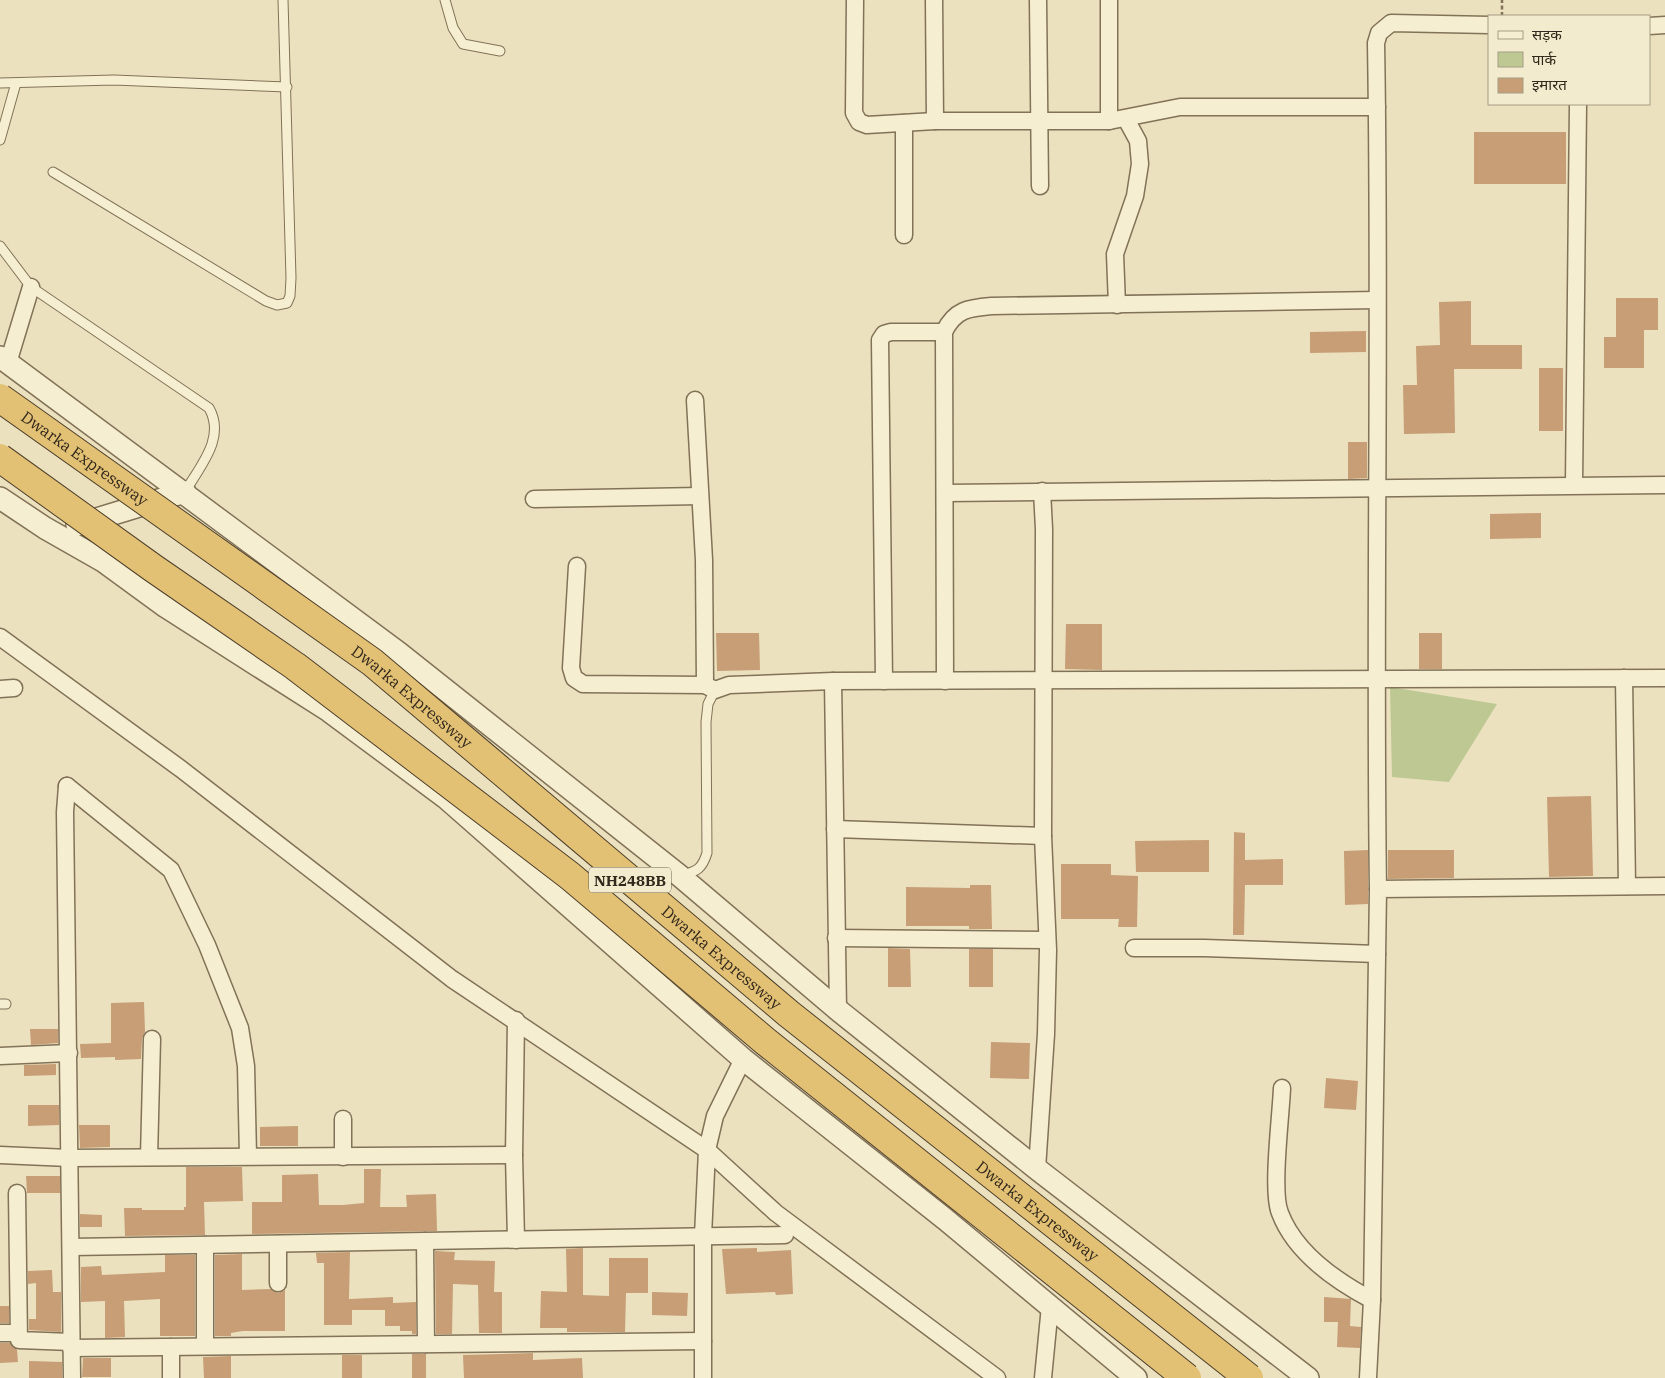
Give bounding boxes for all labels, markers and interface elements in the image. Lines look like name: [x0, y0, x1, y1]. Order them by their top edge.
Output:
legend: [1488, 15, 1650, 105]
text: सड़क: [1532, 25, 1562, 44]
text: पार्क: [1532, 50, 1556, 69]
text: इमारत: [1532, 75, 1567, 94]
street label: Dwarka Expressway: [17, 406, 153, 510]
street label: Dwarka Expressway: [348, 641, 477, 753]
road number: NH248BB: [589, 868, 671, 892]
street label: Dwarka Expressway: [658, 901, 786, 1014]
street label: Dwarka Expressway: [972, 1156, 1103, 1266]

